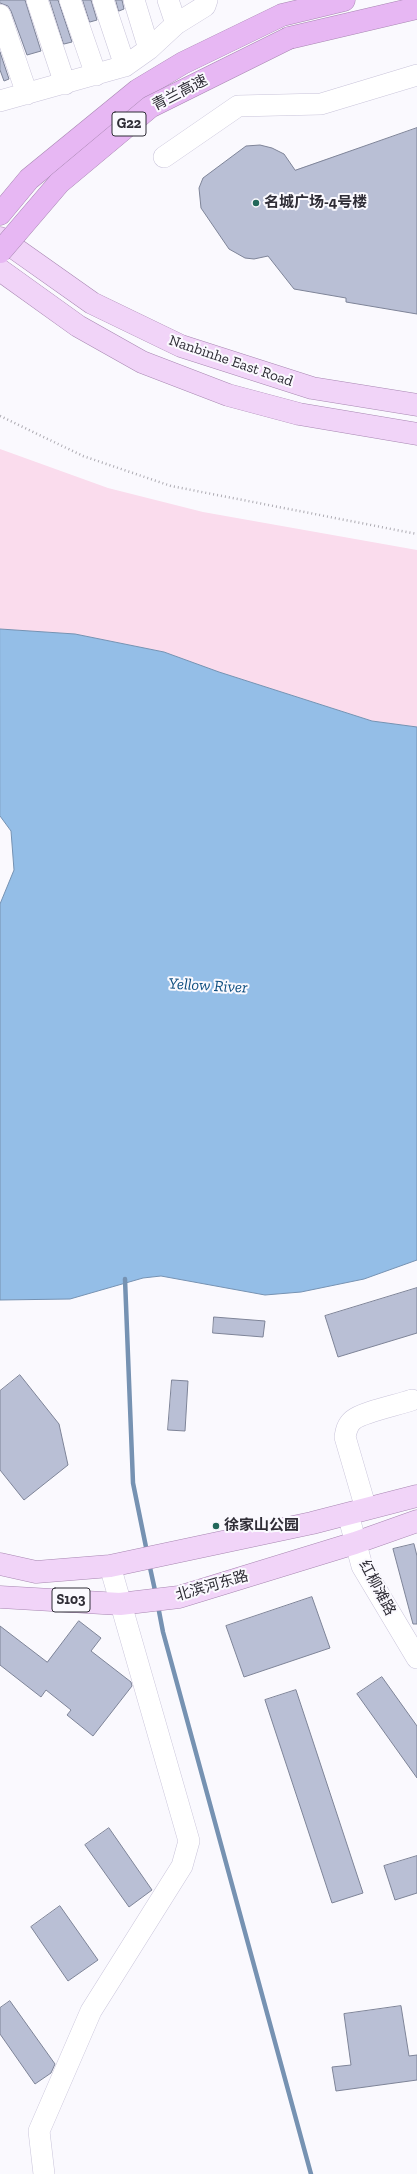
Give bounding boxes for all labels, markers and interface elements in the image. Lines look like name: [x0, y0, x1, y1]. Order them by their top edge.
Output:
street label: 青兰高速: [149, 71, 211, 115]
road number: G22: [112, 112, 146, 136]
place label: 名城广场-4号楼: [264, 194, 367, 212]
marker: 名城广场-4号楼: [251, 198, 261, 208]
street label: Nanbinhe East Road: [167, 331, 295, 391]
water label: Yellow River: [168, 974, 248, 998]
place label: 徐家山公园: [224, 1517, 299, 1535]
marker: 徐家山公园: [211, 1521, 221, 1531]
street label: 红柳滩路: [355, 1557, 399, 1619]
street label: 北滨河东路: [173, 1567, 251, 1605]
road number: S103: [52, 1588, 90, 1612]

